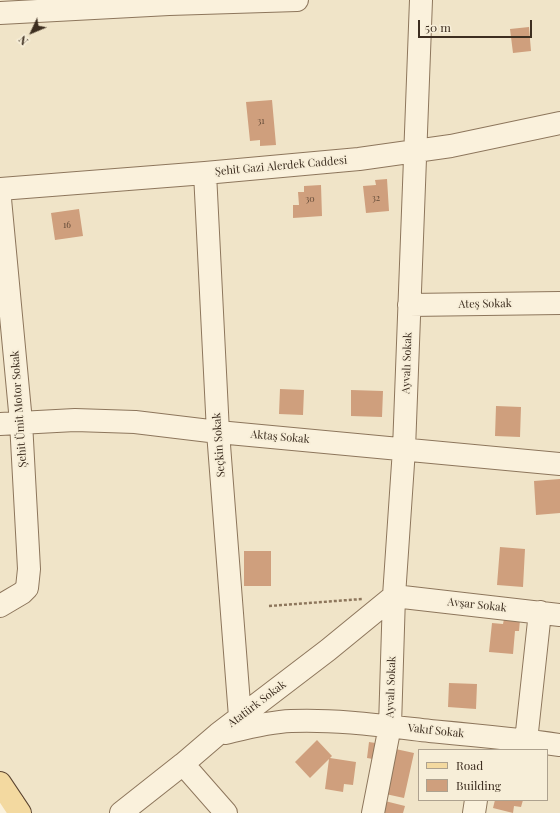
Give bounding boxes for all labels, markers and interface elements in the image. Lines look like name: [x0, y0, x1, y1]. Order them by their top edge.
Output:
north arrow: [12, 12, 52, 52]
scale bar: [420, 12, 534, 38]
text: 50 m: [425, 19, 451, 35]
text: N: [15, 33, 31, 49]
house number: 31: [257, 116, 265, 126]
street label: Şehit Gazi Alerdek Caddesi: [214, 154, 348, 178]
house number: 32: [372, 193, 380, 203]
house number: 30: [305, 194, 315, 204]
house number: 16: [63, 220, 71, 230]
street label: Ateş Sokak: [458, 297, 512, 311]
street label: Ayvalı Sokak: [399, 332, 415, 394]
street label: Şehit Ümit Motor Sokak: [8, 350, 30, 468]
street label: Seçkin Sokak: [210, 412, 228, 478]
street label: Aktaş Sokak: [250, 428, 310, 446]
street label: Avşar Sokak: [447, 595, 507, 615]
street label: Ayvalı Sokak: [383, 656, 399, 718]
street label: Atatürk Sokak: [225, 678, 289, 730]
street label: Vakıf Sokak: [407, 721, 465, 741]
legend: [418, 749, 548, 801]
text: Road: [456, 757, 483, 773]
text: Building: [456, 777, 501, 793]

